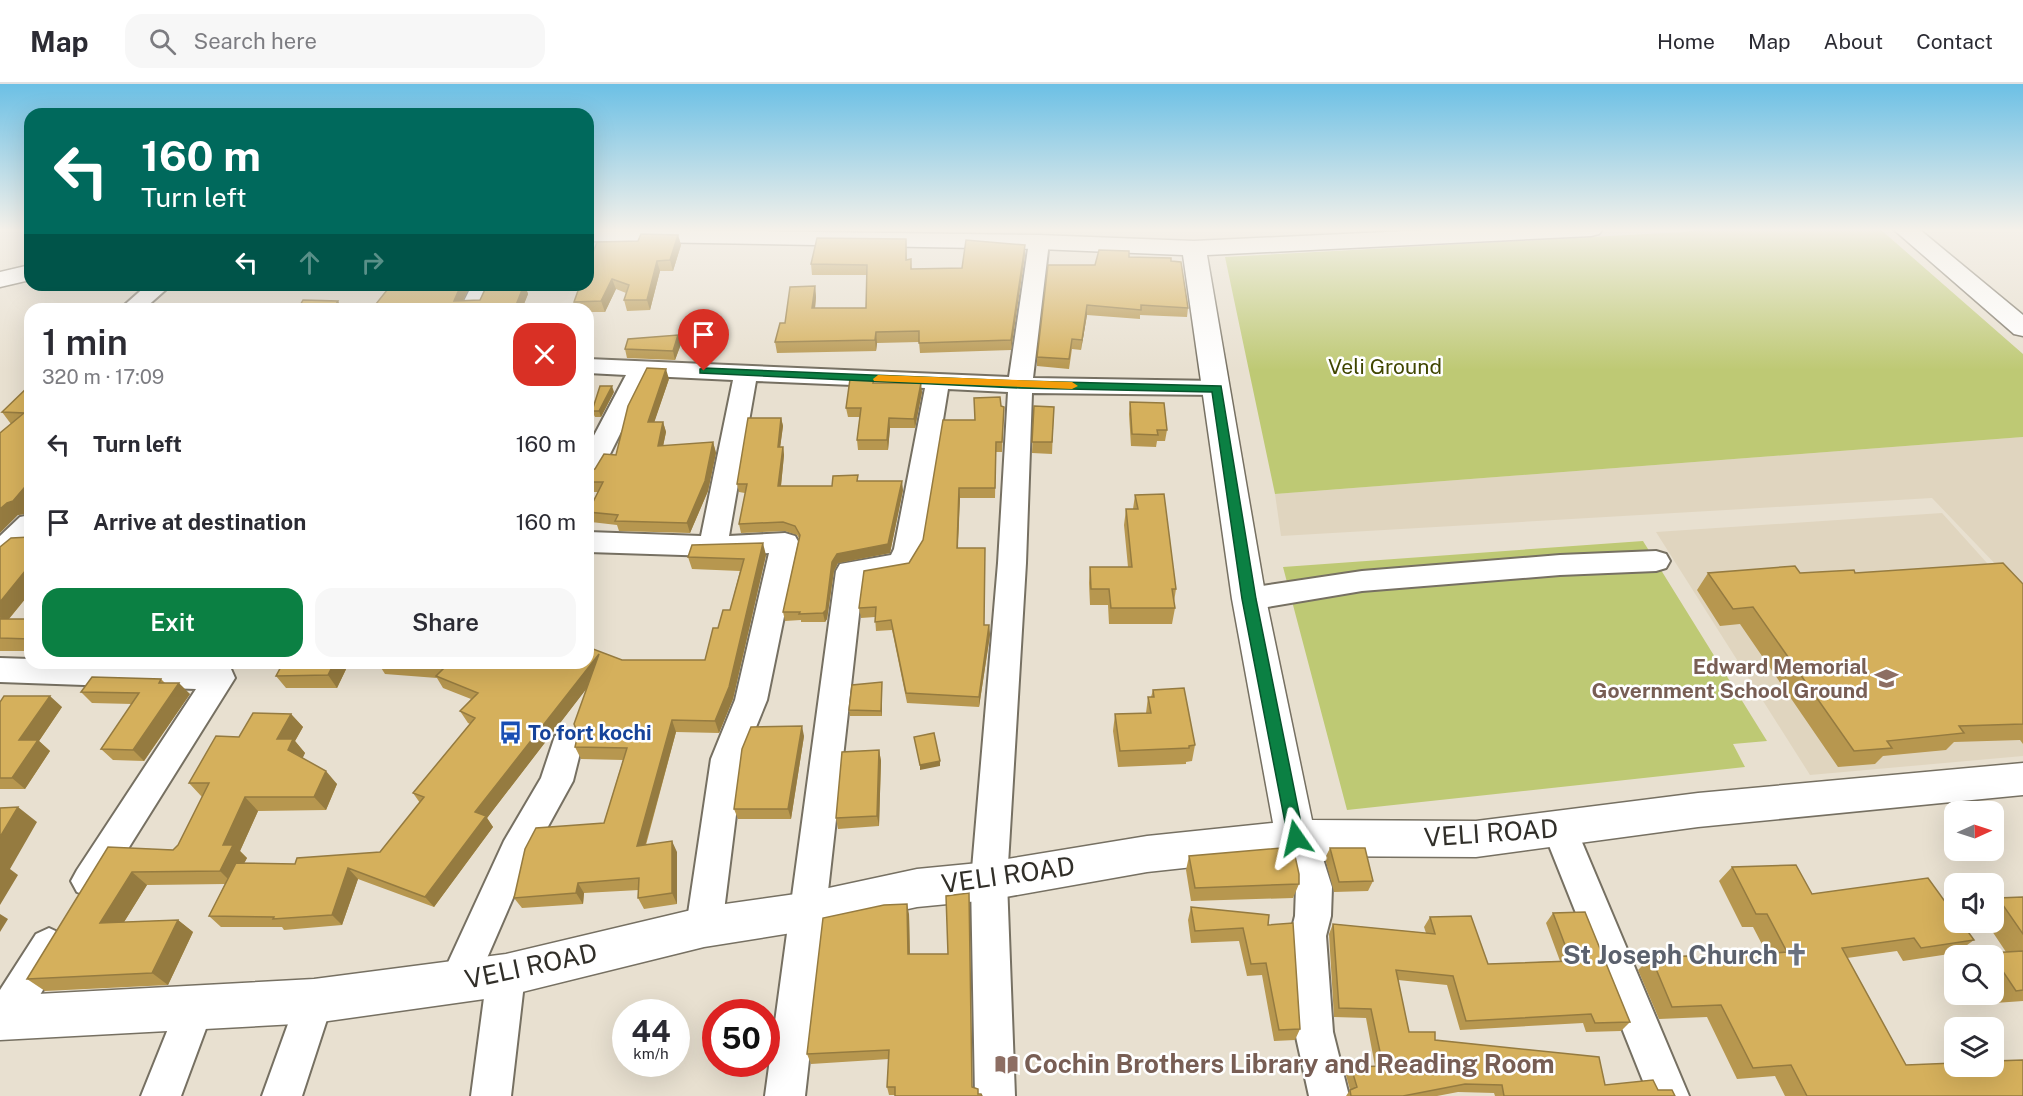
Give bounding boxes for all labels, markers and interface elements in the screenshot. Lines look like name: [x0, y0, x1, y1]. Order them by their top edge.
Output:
search box: [125, 14, 545, 68]
text: Map: [30, 25, 89, 58]
icon: search: [146, 25, 179, 58]
text: Search here: [194, 28, 317, 54]
text: Home: [1657, 29, 1715, 54]
text: Map: [1748, 29, 1791, 54]
text: About: [1824, 29, 1883, 54]
text: Contact: [1916, 29, 1993, 54]
text: 160 m: [141, 131, 261, 180]
icon: left: [42, 132, 120, 210]
text: Turn left: [141, 181, 247, 213]
icon: left: [230, 246, 263, 279]
icon: ahead: [293, 246, 326, 279]
icon: right: [356, 246, 389, 279]
pin: [678, 309, 729, 371]
icon: arrive: [687, 318, 720, 351]
text: 1 min: [42, 321, 128, 363]
button: close: [513, 323, 576, 386]
park label: Veli Ground: [1328, 354, 1442, 379]
text: 320 m · 17:09: [42, 365, 164, 389]
icon: left: [42, 428, 75, 461]
text: Turn left: [93, 431, 182, 457]
text: 160 m: [516, 431, 576, 457]
icon: arrive: [42, 506, 75, 539]
text: Arrive at destination: [93, 509, 306, 535]
text: 160 m: [516, 509, 576, 535]
button: Exit: [42, 588, 303, 657]
button: Share: [315, 588, 576, 657]
place label: Edward Memorial Government School Ground: [1592, 654, 1868, 703]
school or university icon: Edward Memorial Government School Ground: [1873, 666, 1899, 692]
bus stop icon: To fort kochi: [497, 720, 523, 746]
place label: To fort kochi: [528, 720, 652, 745]
north arrow: [1944, 801, 2004, 861]
map controls: [1944, 801, 2004, 1077]
position arrow: [1264, 806, 1328, 870]
street label: VELI ROAD: [1423, 812, 1559, 853]
street label: VELI ROAD: [939, 850, 1077, 899]
button: sound: [1944, 873, 2004, 933]
street label: VELI ROAD: [462, 936, 600, 995]
place label: St Joseph Church: [1563, 939, 1778, 970]
church icon: St Joseph Church: [1783, 942, 1809, 968]
button: search: [1944, 945, 2004, 1005]
speed limit sign: 50: [702, 999, 780, 1077]
text: 44: [631, 1013, 671, 1049]
button: layers: [1944, 1017, 2004, 1077]
text: km/h: [633, 1045, 669, 1062]
place label: Cochin Brothers Library and Reading Room: [1024, 1048, 1555, 1079]
library icon: Cochin Brothers Library and Reading Room: [993, 1051, 1019, 1077]

